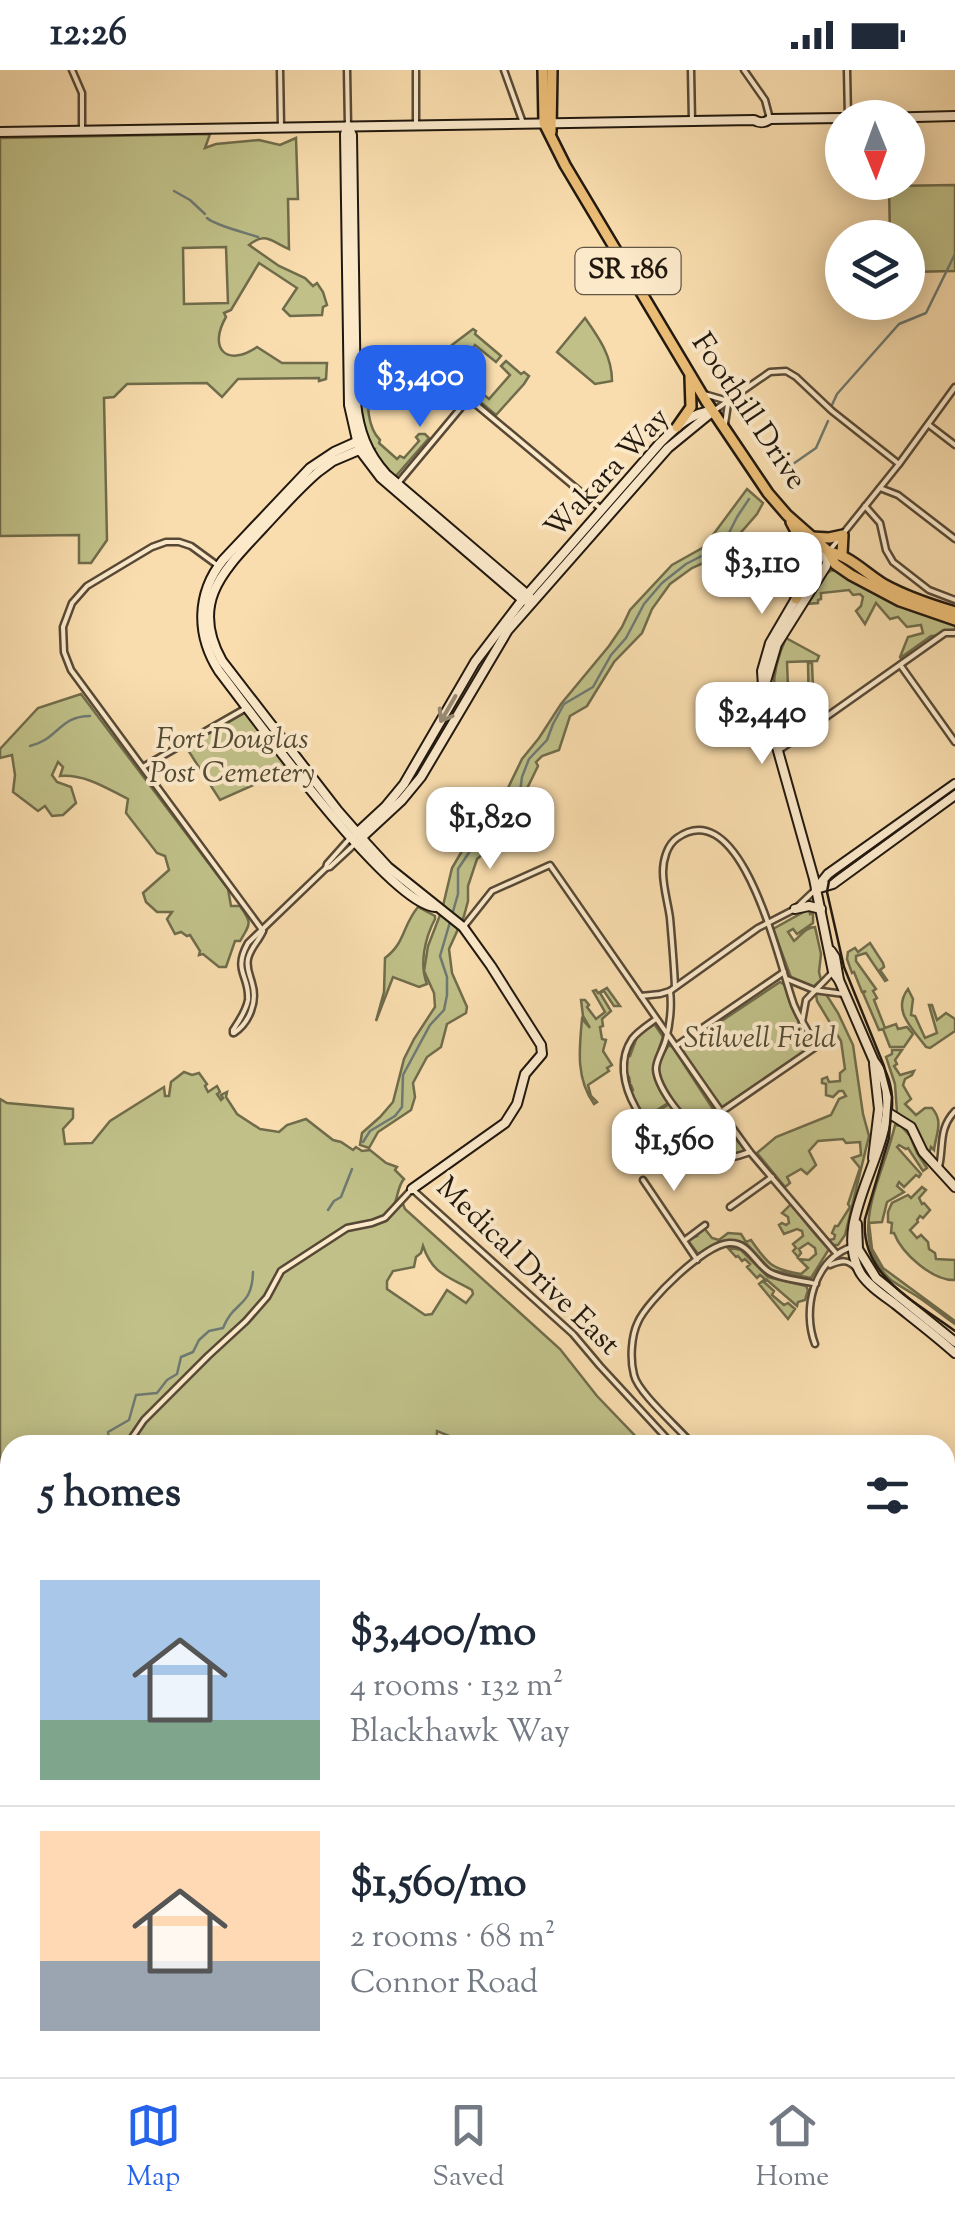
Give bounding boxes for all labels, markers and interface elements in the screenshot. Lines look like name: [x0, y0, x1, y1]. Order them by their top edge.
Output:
text: 12:26: [50, 8, 127, 62]
north arrow: [825, 100, 925, 200]
map controls: [825, 100, 925, 320]
button: layers: [825, 220, 925, 320]
road number: SR 186: [576, 248, 680, 294]
street label: Foothill Drive: [680, 325, 816, 499]
pin: $3,400: [339, 345, 501, 430]
text: $3,400: [376, 354, 464, 400]
street label: Wakara Way: [535, 398, 681, 550]
pin: $3,110: [681, 532, 843, 617]
text: $3,110: [724, 541, 800, 587]
pin: $2,440: [681, 682, 843, 767]
text: $2,440: [718, 691, 806, 737]
one-way arrow: [438, 694, 458, 723]
park label: Fort Douglas Post Cemetery: [149, 719, 315, 796]
pin: $1,820: [409, 787, 571, 872]
text: $1,820: [448, 796, 532, 842]
park label: Stilwell Field: [684, 1018, 836, 1061]
pin: $1,560: [593, 1109, 755, 1194]
text: $1,560: [634, 1118, 714, 1164]
street label: Medical Drive East: [425, 1168, 629, 1366]
text: 5 homes: [40, 1465, 181, 1525]
icon: filters: [860, 1468, 915, 1523]
text: $3,400/mo: [350, 1604, 536, 1664]
icon: home: [120, 1620, 240, 1740]
text: 4 rooms · 132 m²: [350, 1664, 564, 1710]
text: Blackhawk Way: [350, 1710, 570, 1756]
text: $1,560/mo: [350, 1855, 526, 1915]
icon: home: [120, 1871, 240, 1991]
text: 2 rooms · 68 m²: [350, 1915, 556, 1961]
text: Connor Road: [350, 1961, 538, 2007]
tab: Map: [126, 2098, 181, 2198]
tab: Saved: [432, 2098, 504, 2198]
tab: Home: [756, 2098, 829, 2198]

